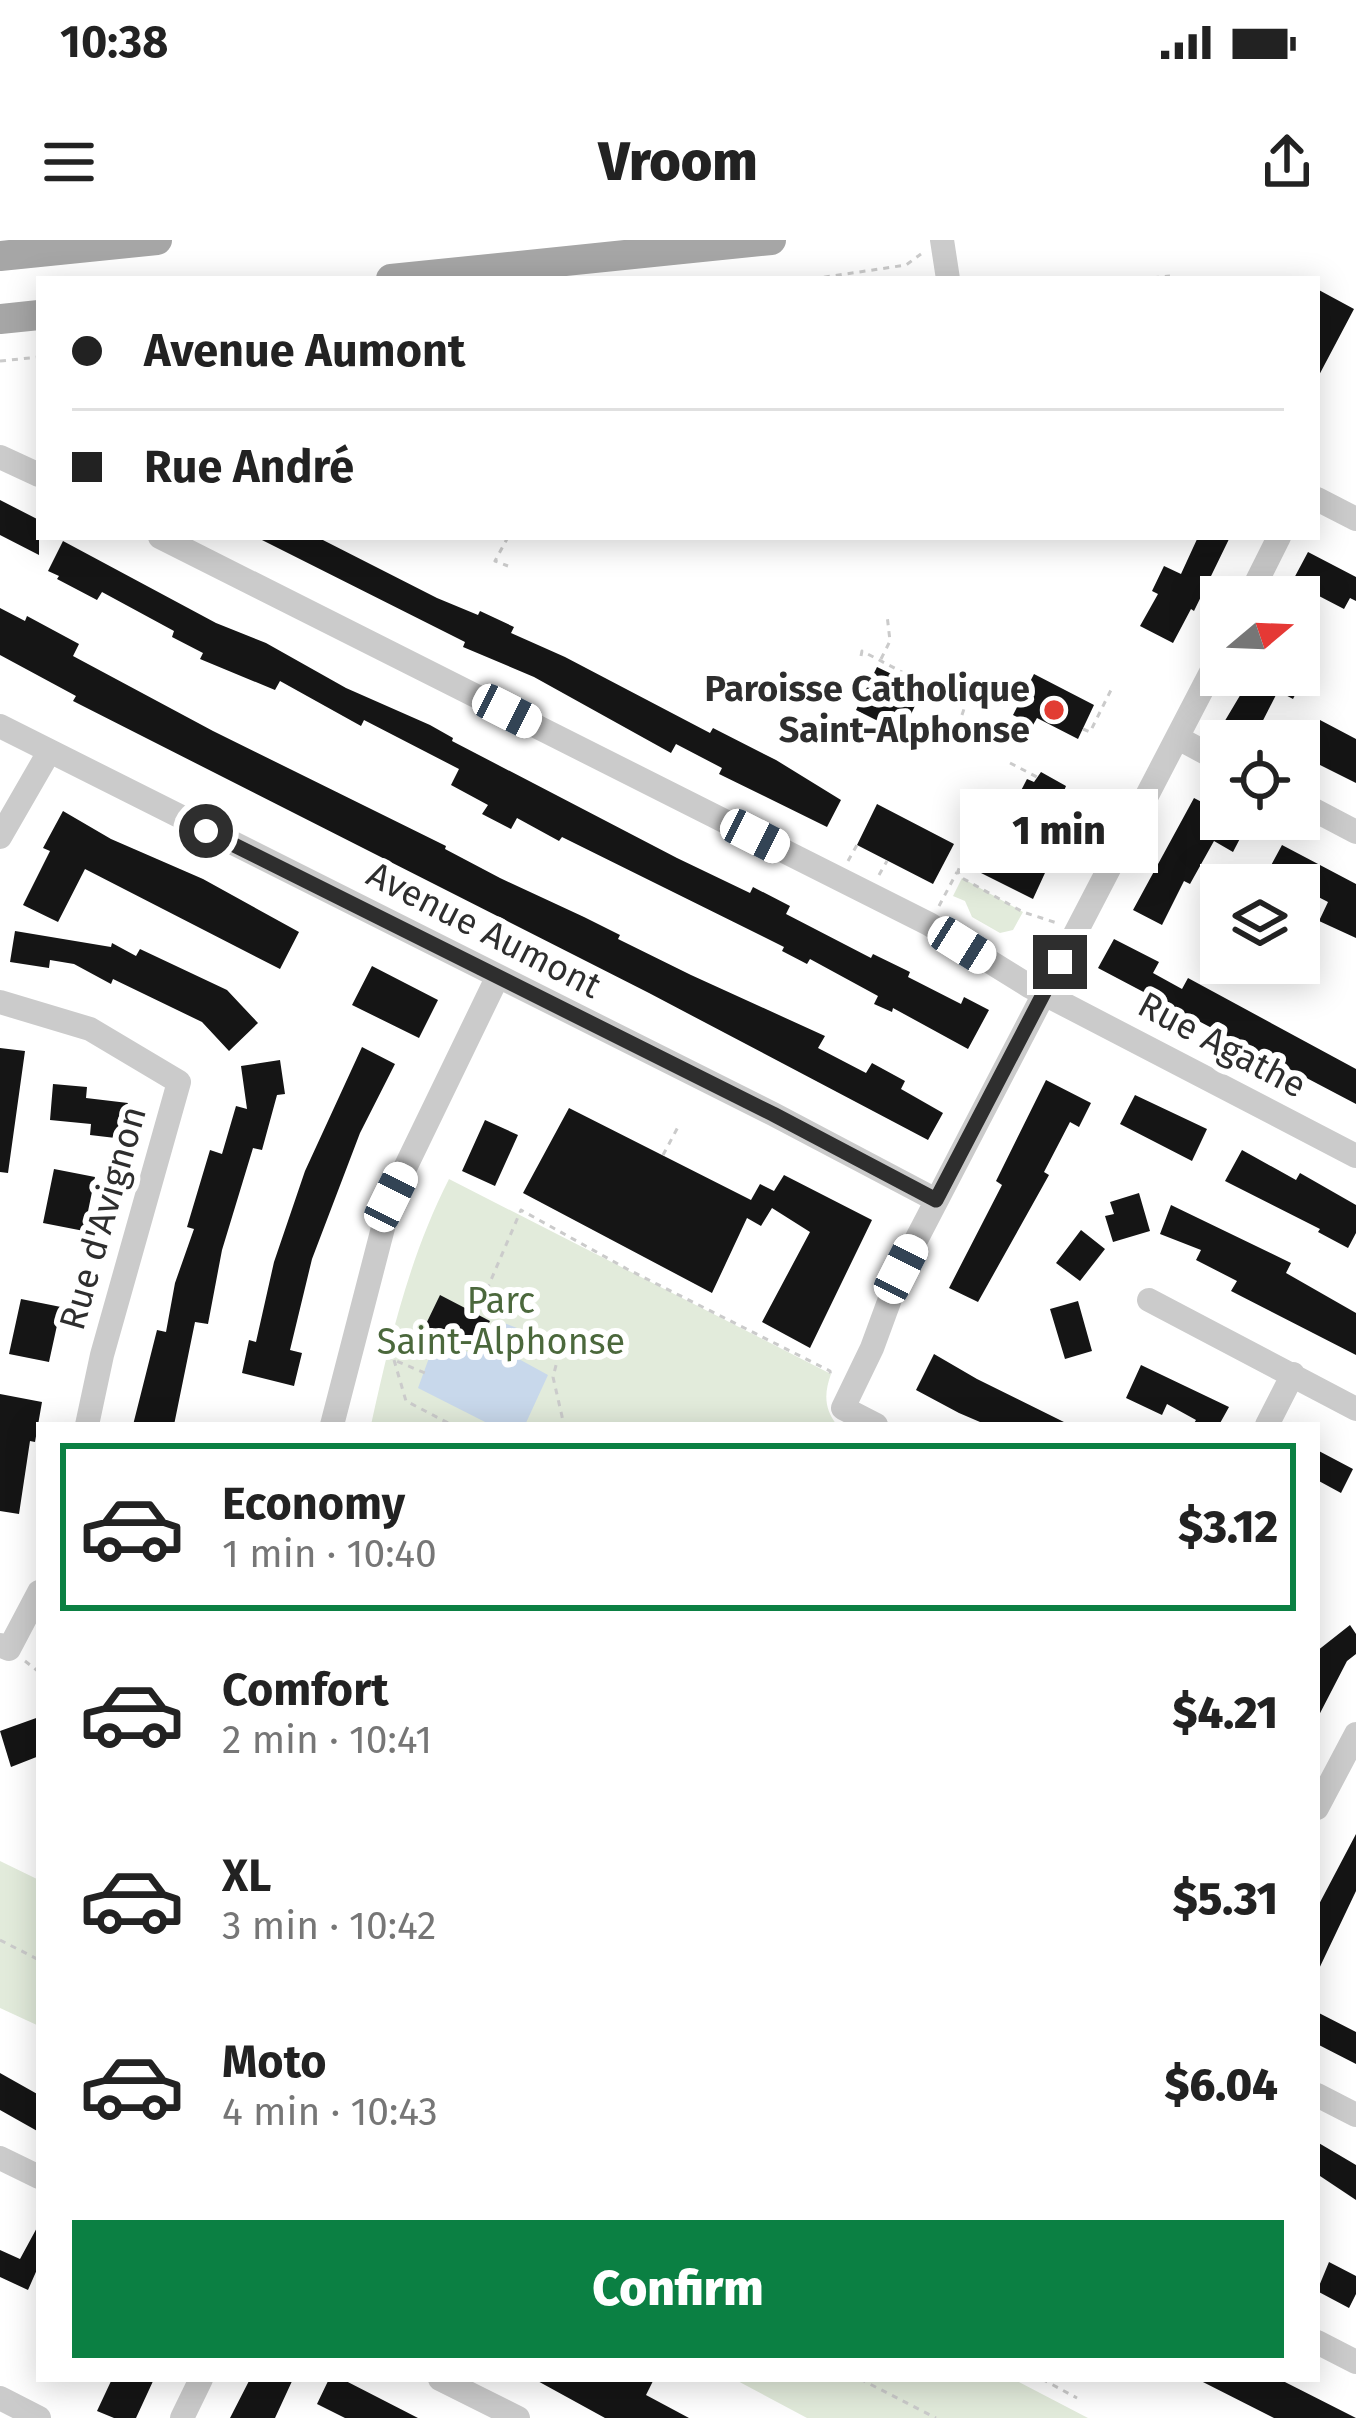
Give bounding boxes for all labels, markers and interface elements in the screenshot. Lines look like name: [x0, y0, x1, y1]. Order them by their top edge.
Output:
text: 10:38: [60, 15, 168, 69]
icon: menu: [36, 129, 102, 195]
icon: share: [1254, 129, 1320, 195]
text: Vroom: [598, 130, 758, 194]
text: Avenue Aumont: [144, 324, 465, 378]
text: Rue André: [144, 440, 354, 494]
north arrow: [1200, 576, 1320, 696]
map controls: [1200, 576, 1320, 984]
place label: Paroisse Catholique Saint-Alphonse: [704, 667, 1030, 752]
car: [467, 679, 547, 743]
marker: Paroisse Catholique Saint-Alphonse: [1041, 697, 1067, 723]
button: locate: [1200, 720, 1320, 840]
callout: 1 min: [961, 788, 1159, 872]
route start: [179, 804, 233, 858]
car: [715, 804, 795, 868]
text: 1 min: [1012, 808, 1106, 854]
street label: Avenue Aumont: [360, 852, 608, 1008]
button: layers: [1200, 864, 1320, 984]
car: [922, 911, 1002, 979]
route end: [1033, 935, 1087, 989]
street label: Rue Agathe: [1131, 982, 1313, 1108]
street label: Rue d'Avignon: [50, 1101, 156, 1335]
car: [359, 1157, 423, 1237]
car: [869, 1229, 933, 1309]
park label: Parc Saint-Alphonse: [377, 1279, 625, 1364]
icon: car: [78, 1473, 186, 1581]
text: Economy: [222, 1477, 405, 1531]
text: $3.12: [1178, 1500, 1278, 1554]
text: 1 min · 10:40: [222, 1531, 437, 1577]
icon: car: [78, 1659, 186, 1767]
text: Comfort: [222, 1663, 389, 1717]
text: $4.21: [1172, 1686, 1278, 1740]
text: 2 min · 10:41: [222, 1717, 432, 1763]
icon: car: [78, 1845, 186, 1953]
text: XL: [222, 1849, 271, 1903]
text: $5.31: [1173, 1872, 1278, 1926]
text: 3 min · 10:42: [222, 1903, 436, 1949]
icon: car: [78, 2031, 186, 2139]
text: Moto: [222, 2035, 327, 2089]
text: $6.04: [1164, 2058, 1278, 2112]
text: 4 min · 10:43: [222, 2089, 438, 2135]
button: Confirm: [72, 2220, 1284, 2358]

